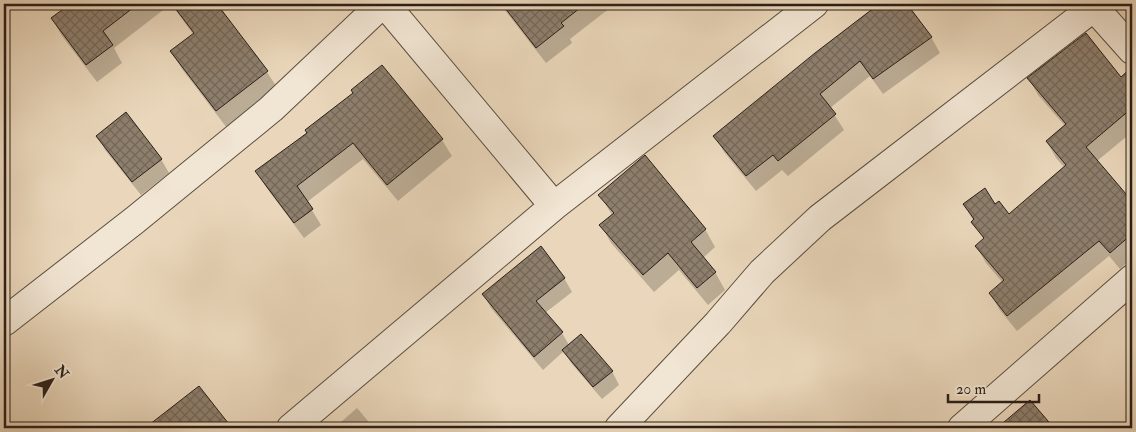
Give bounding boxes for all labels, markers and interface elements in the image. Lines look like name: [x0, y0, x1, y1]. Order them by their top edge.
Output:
north arrow: [28, 354, 78, 404]
text: N: [51, 361, 73, 383]
scale bar: [948, 372, 1040, 404]
text: 20 m: [956, 380, 986, 399]

